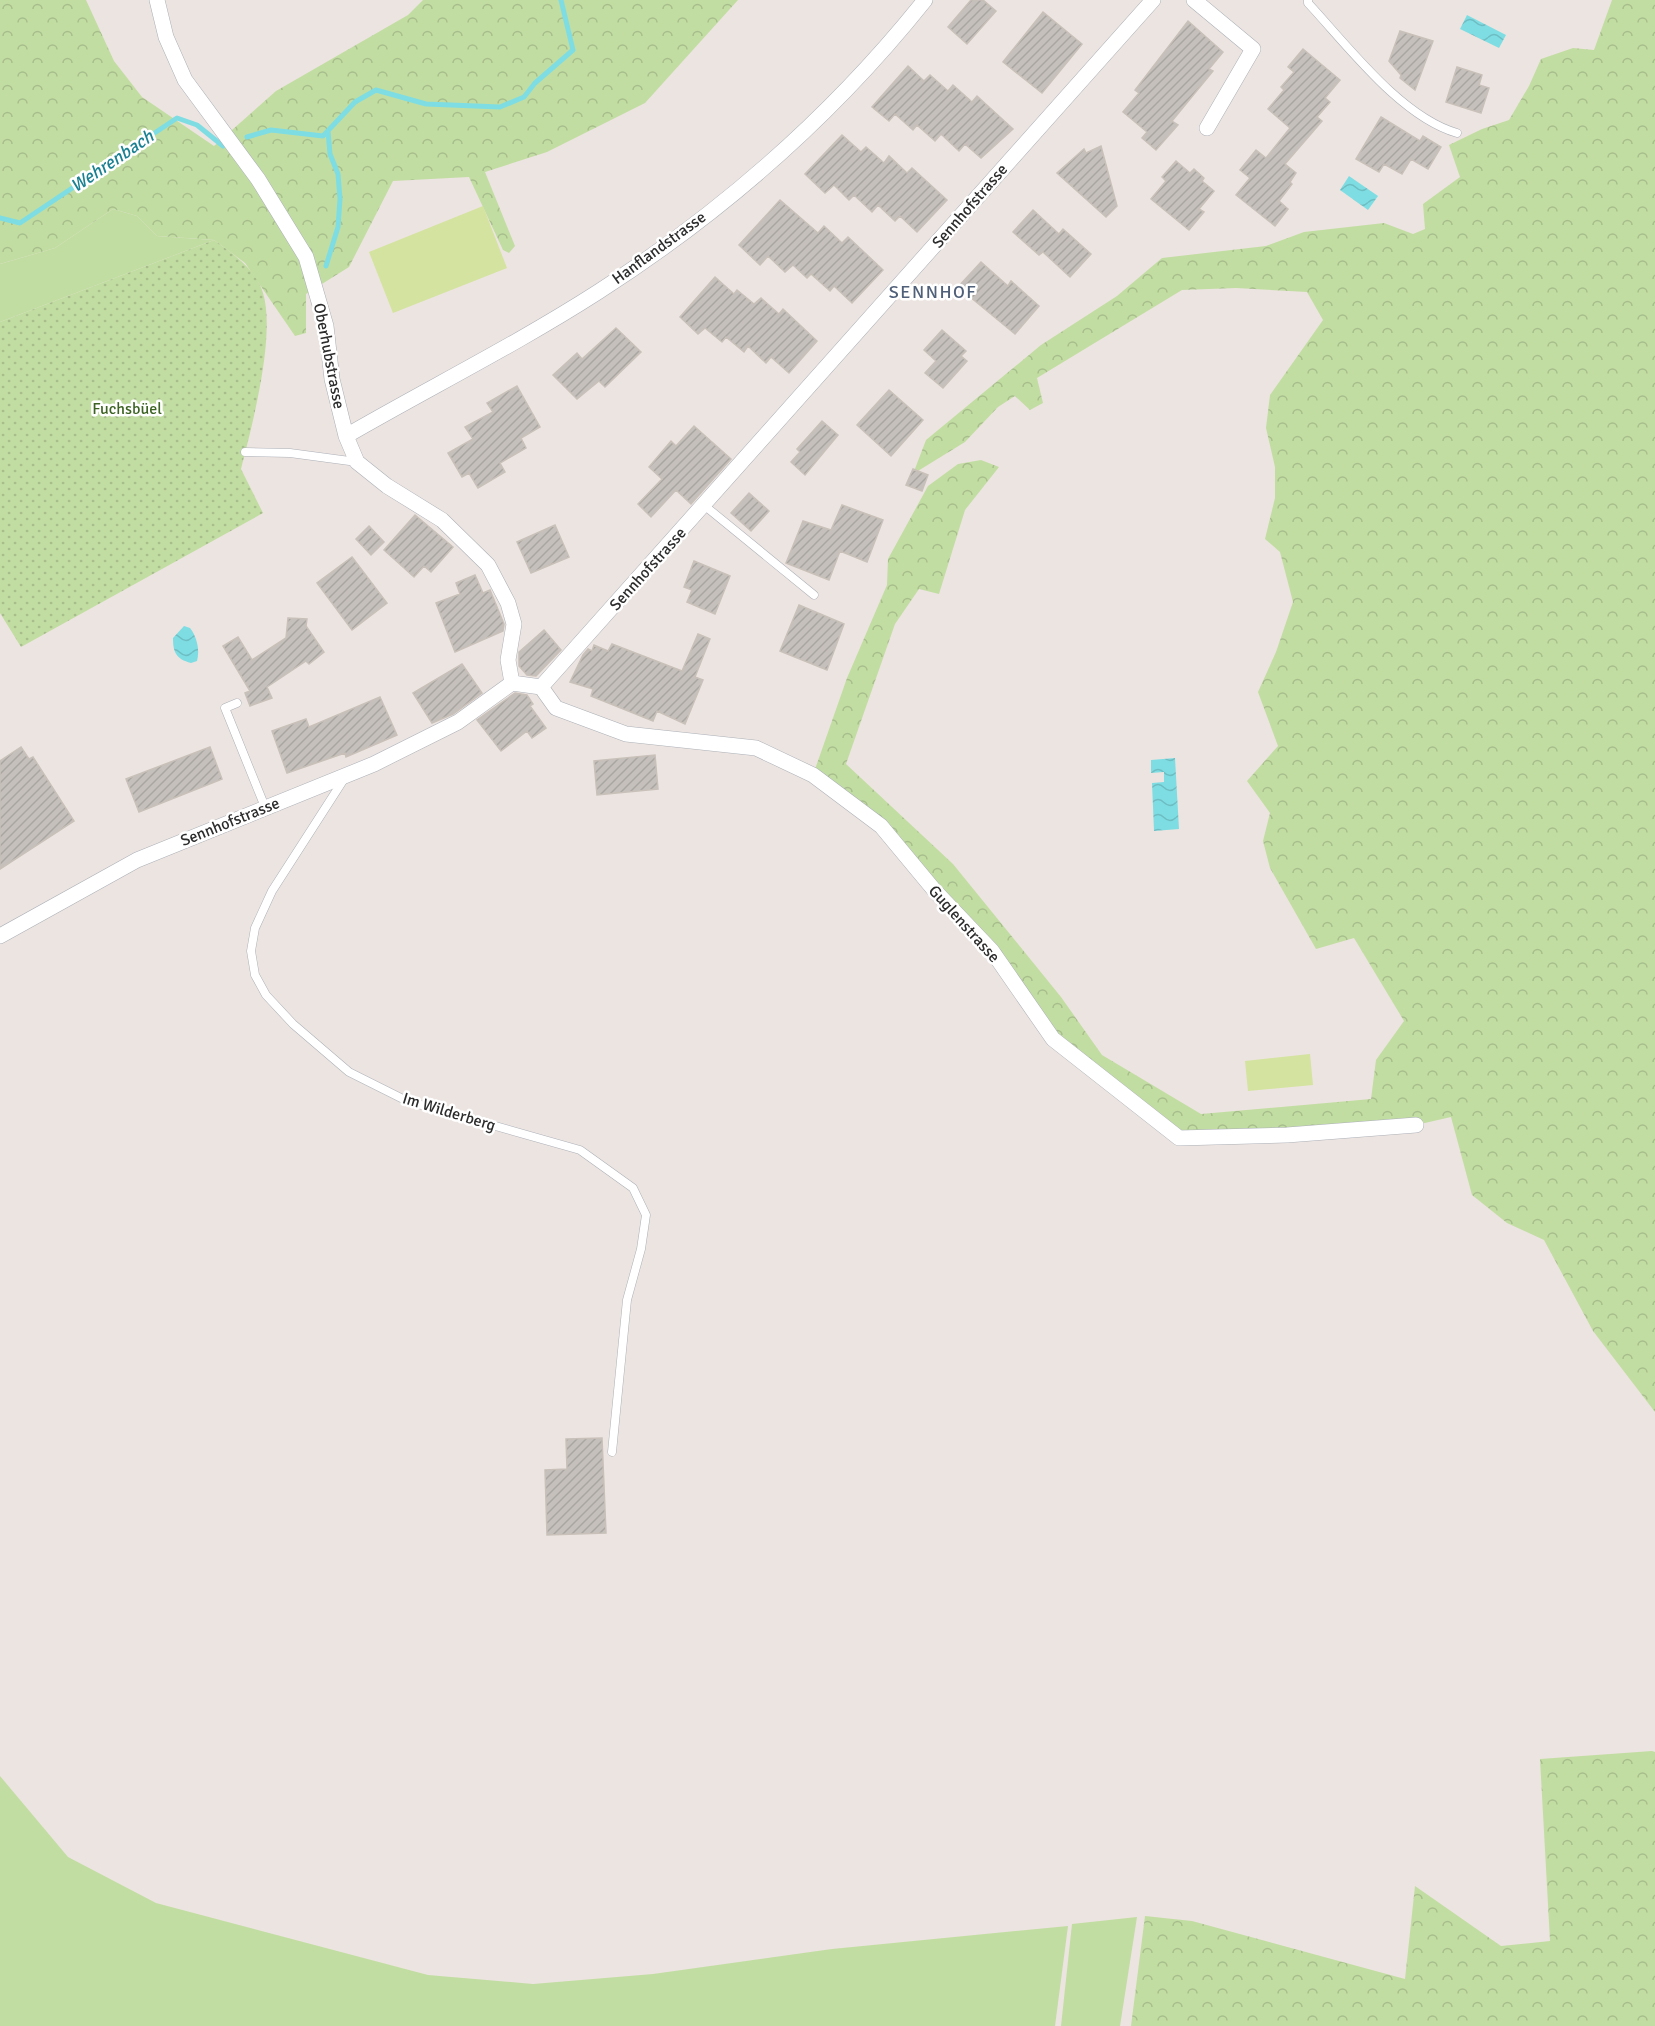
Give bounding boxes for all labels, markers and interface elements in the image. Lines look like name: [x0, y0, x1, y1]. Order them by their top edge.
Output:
water label: Wehrenbach: [66, 125, 159, 197]
street label: Sennhofstrasse: [928, 160, 1012, 252]
street label: Hanflandstrasse: [608, 207, 710, 289]
district label: SENNHOF: [889, 281, 977, 303]
street label: Oberhubstrasse: [309, 301, 349, 411]
park label: Fuchsbüel: [92, 399, 162, 419]
street label: Sennhofstrasse: [605, 523, 691, 615]
street label: Sennhofstrasse: [178, 793, 282, 851]
street label: Guglenstrasse: [924, 881, 1004, 967]
street label: Im Wilderberg: [400, 1088, 498, 1136]

